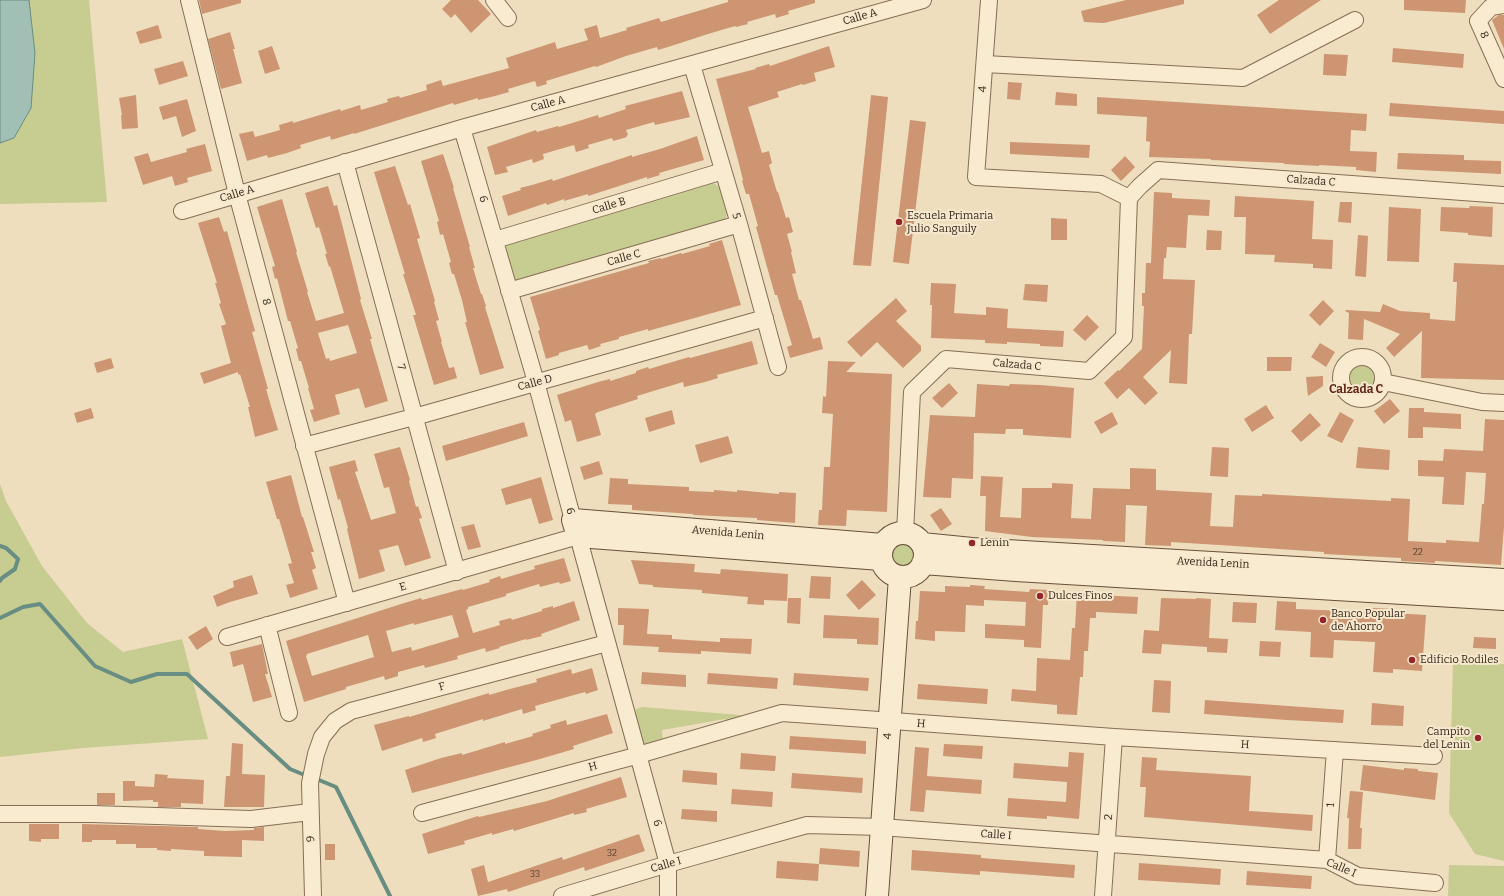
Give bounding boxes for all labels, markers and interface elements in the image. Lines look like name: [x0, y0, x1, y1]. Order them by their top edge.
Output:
street label: Calle A: [841, 6, 879, 28]
street label: 8: [1477, 29, 1491, 41]
street label: 4: [976, 85, 990, 93]
street label: Calle A: [529, 93, 567, 115]
street label: Calzada C: [1286, 173, 1336, 189]
street label: Calle A: [218, 183, 256, 205]
street label: 6: [476, 194, 490, 204]
street label: Calle B: [591, 195, 627, 217]
place label: Escuela Primaria Julio Sanguily: [907, 209, 993, 235]
street label: 5: [729, 211, 743, 221]
marker: Escuela Primaria Julio Sanguily: [894, 217, 904, 227]
street label: Calle C: [606, 247, 642, 269]
street label: 8: [259, 297, 273, 307]
street label: Calzada C: [992, 356, 1042, 374]
street label: 7: [394, 363, 408, 371]
street label: Calle D: [516, 372, 554, 394]
district label: Calzada C: [1329, 383, 1383, 397]
street label: 6: [563, 506, 577, 516]
street label: Avenida Lenin: [691, 523, 765, 543]
place label: Lenin: [980, 536, 1009, 550]
marker: Lenin: [967, 538, 977, 548]
house number: 22: [1413, 547, 1423, 557]
street label: Avenida Lenin: [1176, 555, 1250, 571]
street label: E: [398, 580, 408, 594]
place label: Dulces Finos: [1048, 589, 1113, 603]
marker: Dulces Finos: [1035, 591, 1045, 601]
place label: Banco Popular de Ahorro: [1331, 607, 1405, 633]
marker: Banco Popular de Ahorro: [1318, 615, 1328, 625]
place label: Edificio Rodiles: [1420, 653, 1499, 667]
marker: Edificio Rodiles: [1407, 655, 1417, 665]
street label: F: [437, 680, 447, 694]
street label: H: [916, 717, 926, 731]
place label: Campito del Lenin: [1423, 725, 1470, 751]
street label: 4: [881, 732, 895, 740]
marker: Campito del Lenin: [1473, 733, 1483, 743]
street label: H: [1240, 738, 1250, 752]
street label: H: [587, 759, 599, 775]
street label: 1: [1324, 802, 1338, 808]
street label: 2: [1102, 814, 1116, 820]
street label: 6: [650, 818, 664, 828]
street label: Calle I: [980, 827, 1012, 843]
street label: 9: [304, 836, 318, 842]
house number: 32: [607, 848, 617, 858]
street label: Calle I: [649, 854, 683, 876]
street label: Calle I: [1324, 856, 1358, 880]
house number: 33: [530, 869, 540, 879]

